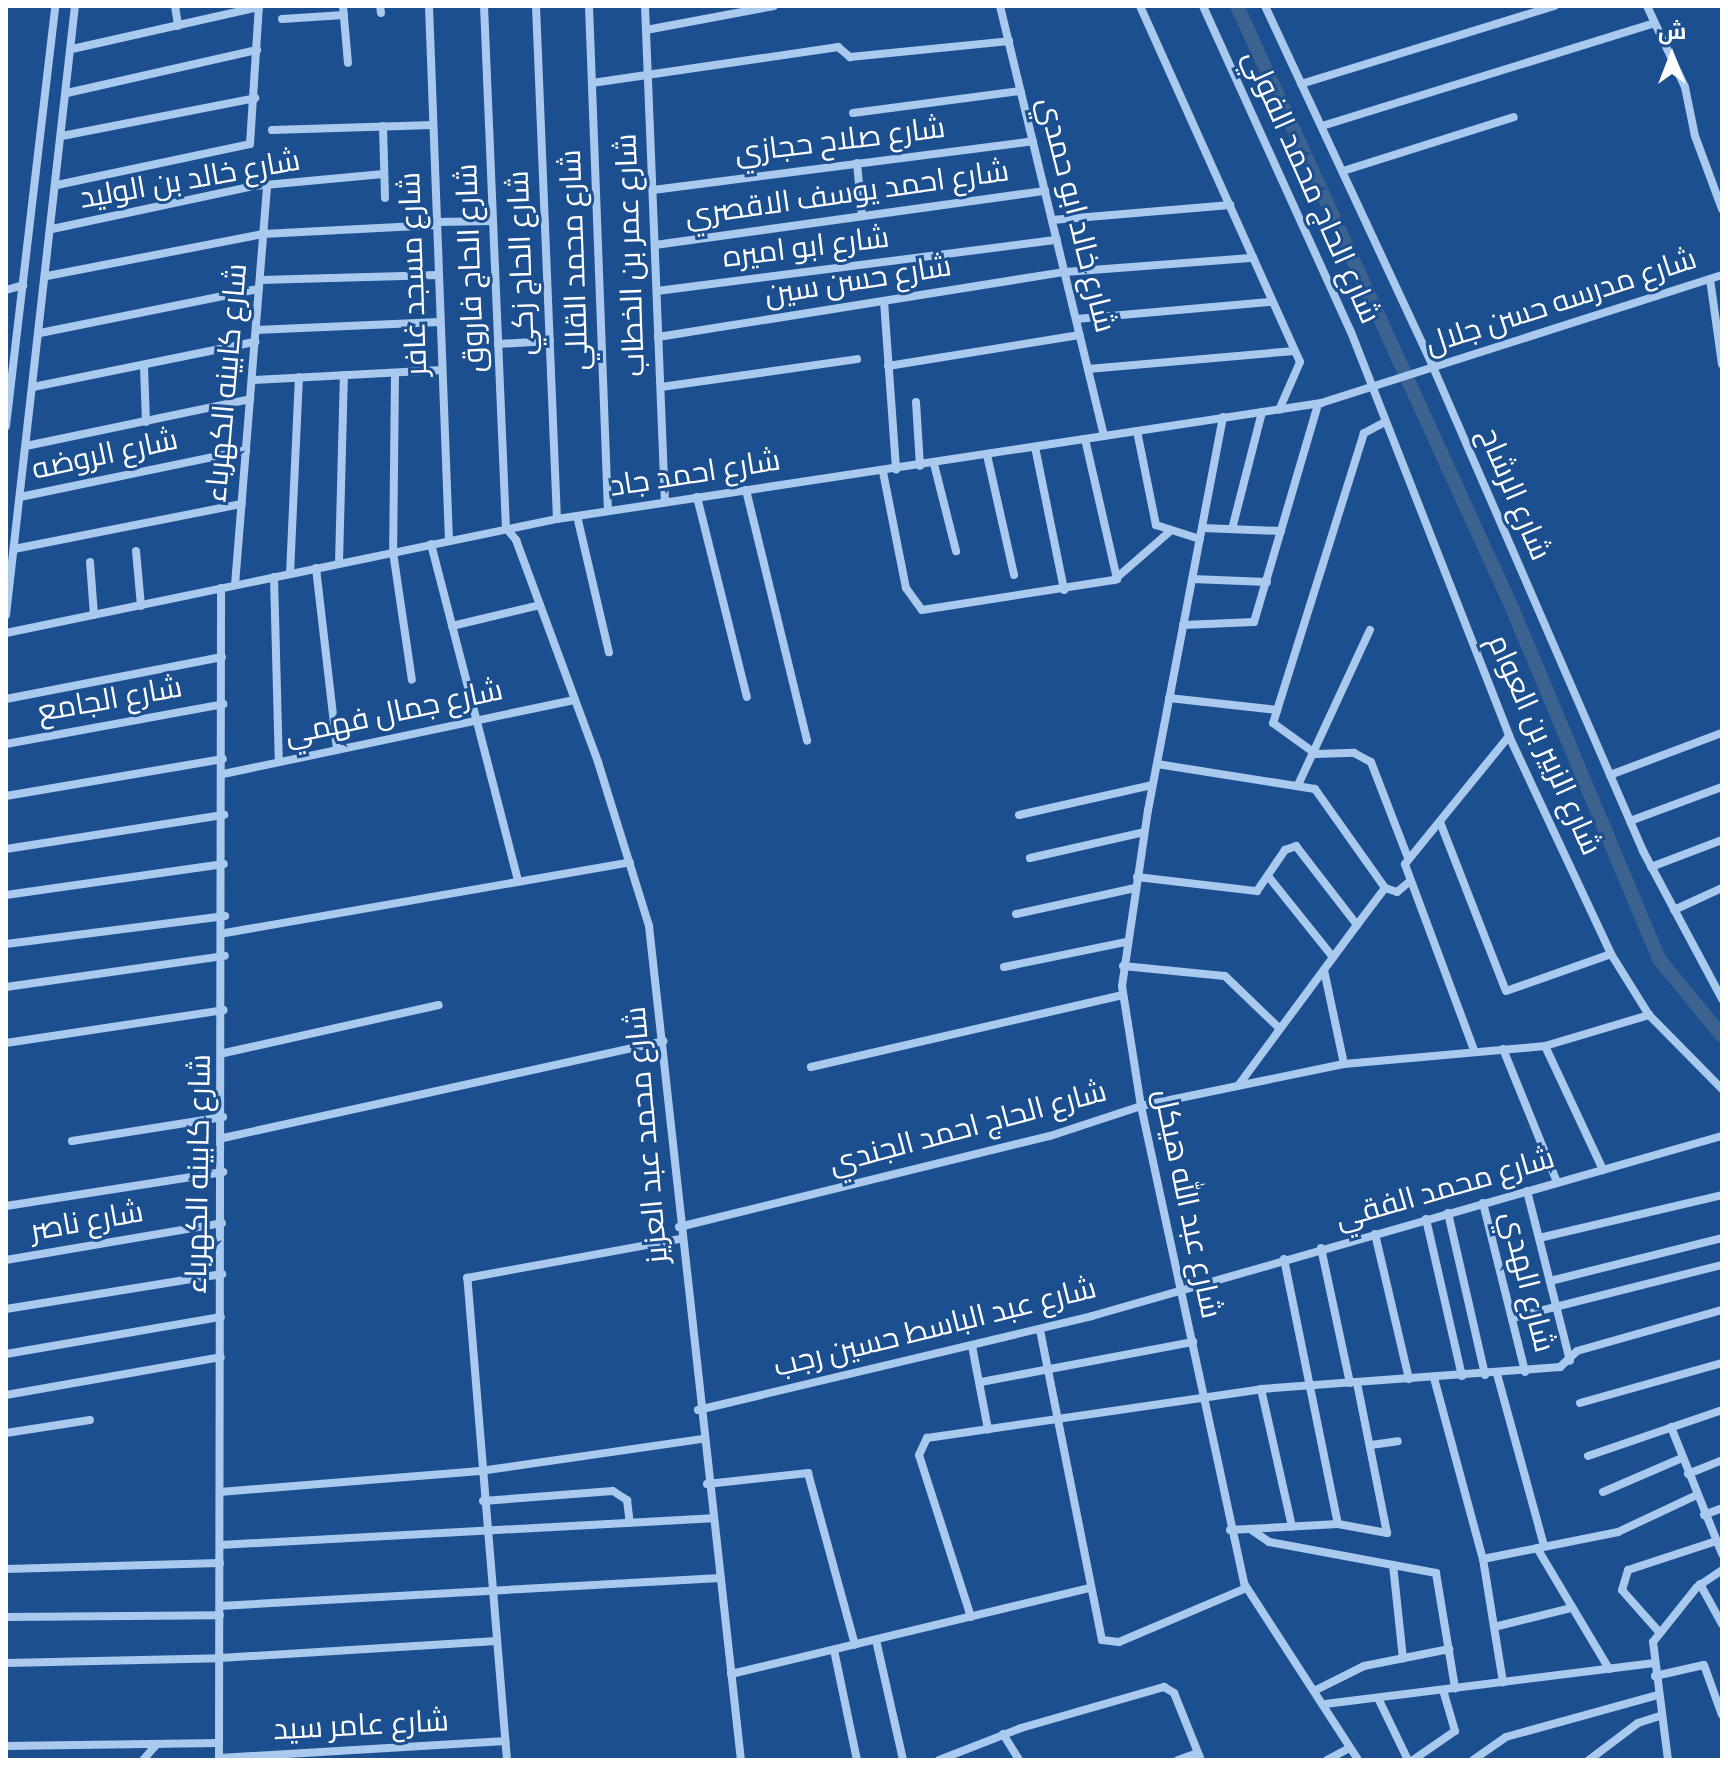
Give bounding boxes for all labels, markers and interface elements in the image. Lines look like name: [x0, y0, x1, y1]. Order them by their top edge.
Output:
north arrow: [1632, 16, 1712, 96]
text: ش: [1658, 18, 1686, 45]
street label: شارع الحاج محمد الفولي: [1234, 45, 1388, 329]
street label: شارع خالد ابو حمدي: [1029, 94, 1123, 336]
street label: شارع صلاح حجازي: [733, 110, 947, 172]
street label: شارع عمر بن الخطاب: [609, 133, 653, 377]
street label: شارع خالد بن الوليد: [77, 143, 303, 217]
street label: شارع محمد القللي: [553, 149, 597, 371]
street label: شارع احمد يوسف الاقصري: [683, 153, 1011, 235]
street label: شارع الحاج فاروق: [449, 163, 493, 373]
street label: شارع الحاج زكي: [501, 170, 543, 356]
street label: شارع مسجد غافر: [392, 171, 436, 377]
street label: شارع ابو اميره: [721, 220, 891, 276]
street label: شارع مدرسه حسن جلال: [1421, 241, 1701, 363]
street label: شارع حسن سين: [762, 248, 954, 314]
street label: شارع كابينه الكهرباء: [199, 262, 255, 504]
street label: شارع الروضه: [29, 422, 181, 488]
street label: شارع الرشاح: [1470, 422, 1558, 566]
street label: شارع احمد جاد: [607, 443, 783, 505]
street label: شارع الزبير بن العوام: [1479, 629, 1609, 861]
street label: شارع الجامع: [35, 670, 185, 730]
street label: شارع جمال فهمي: [282, 672, 506, 754]
street label: شارع محمد عبد العزيز: [618, 1005, 676, 1265]
street label: شارع كابينه الكهرباء: [179, 1054, 219, 1294]
street label: شارع الحاج احمد الجندي: [825, 1074, 1111, 1182]
street label: شارع عبد الله هيكل: [1145, 1086, 1229, 1322]
street label: شارع محمد الفقي: [1331, 1141, 1559, 1237]
street label: شارع ناصر: [28, 1194, 146, 1250]
street label: شارع الهدي: [1492, 1208, 1562, 1356]
street label: شارع عبد الباسط حسين رجب: [770, 1270, 1100, 1386]
street label: شارع عامر سيد: [272, 1703, 450, 1749]

